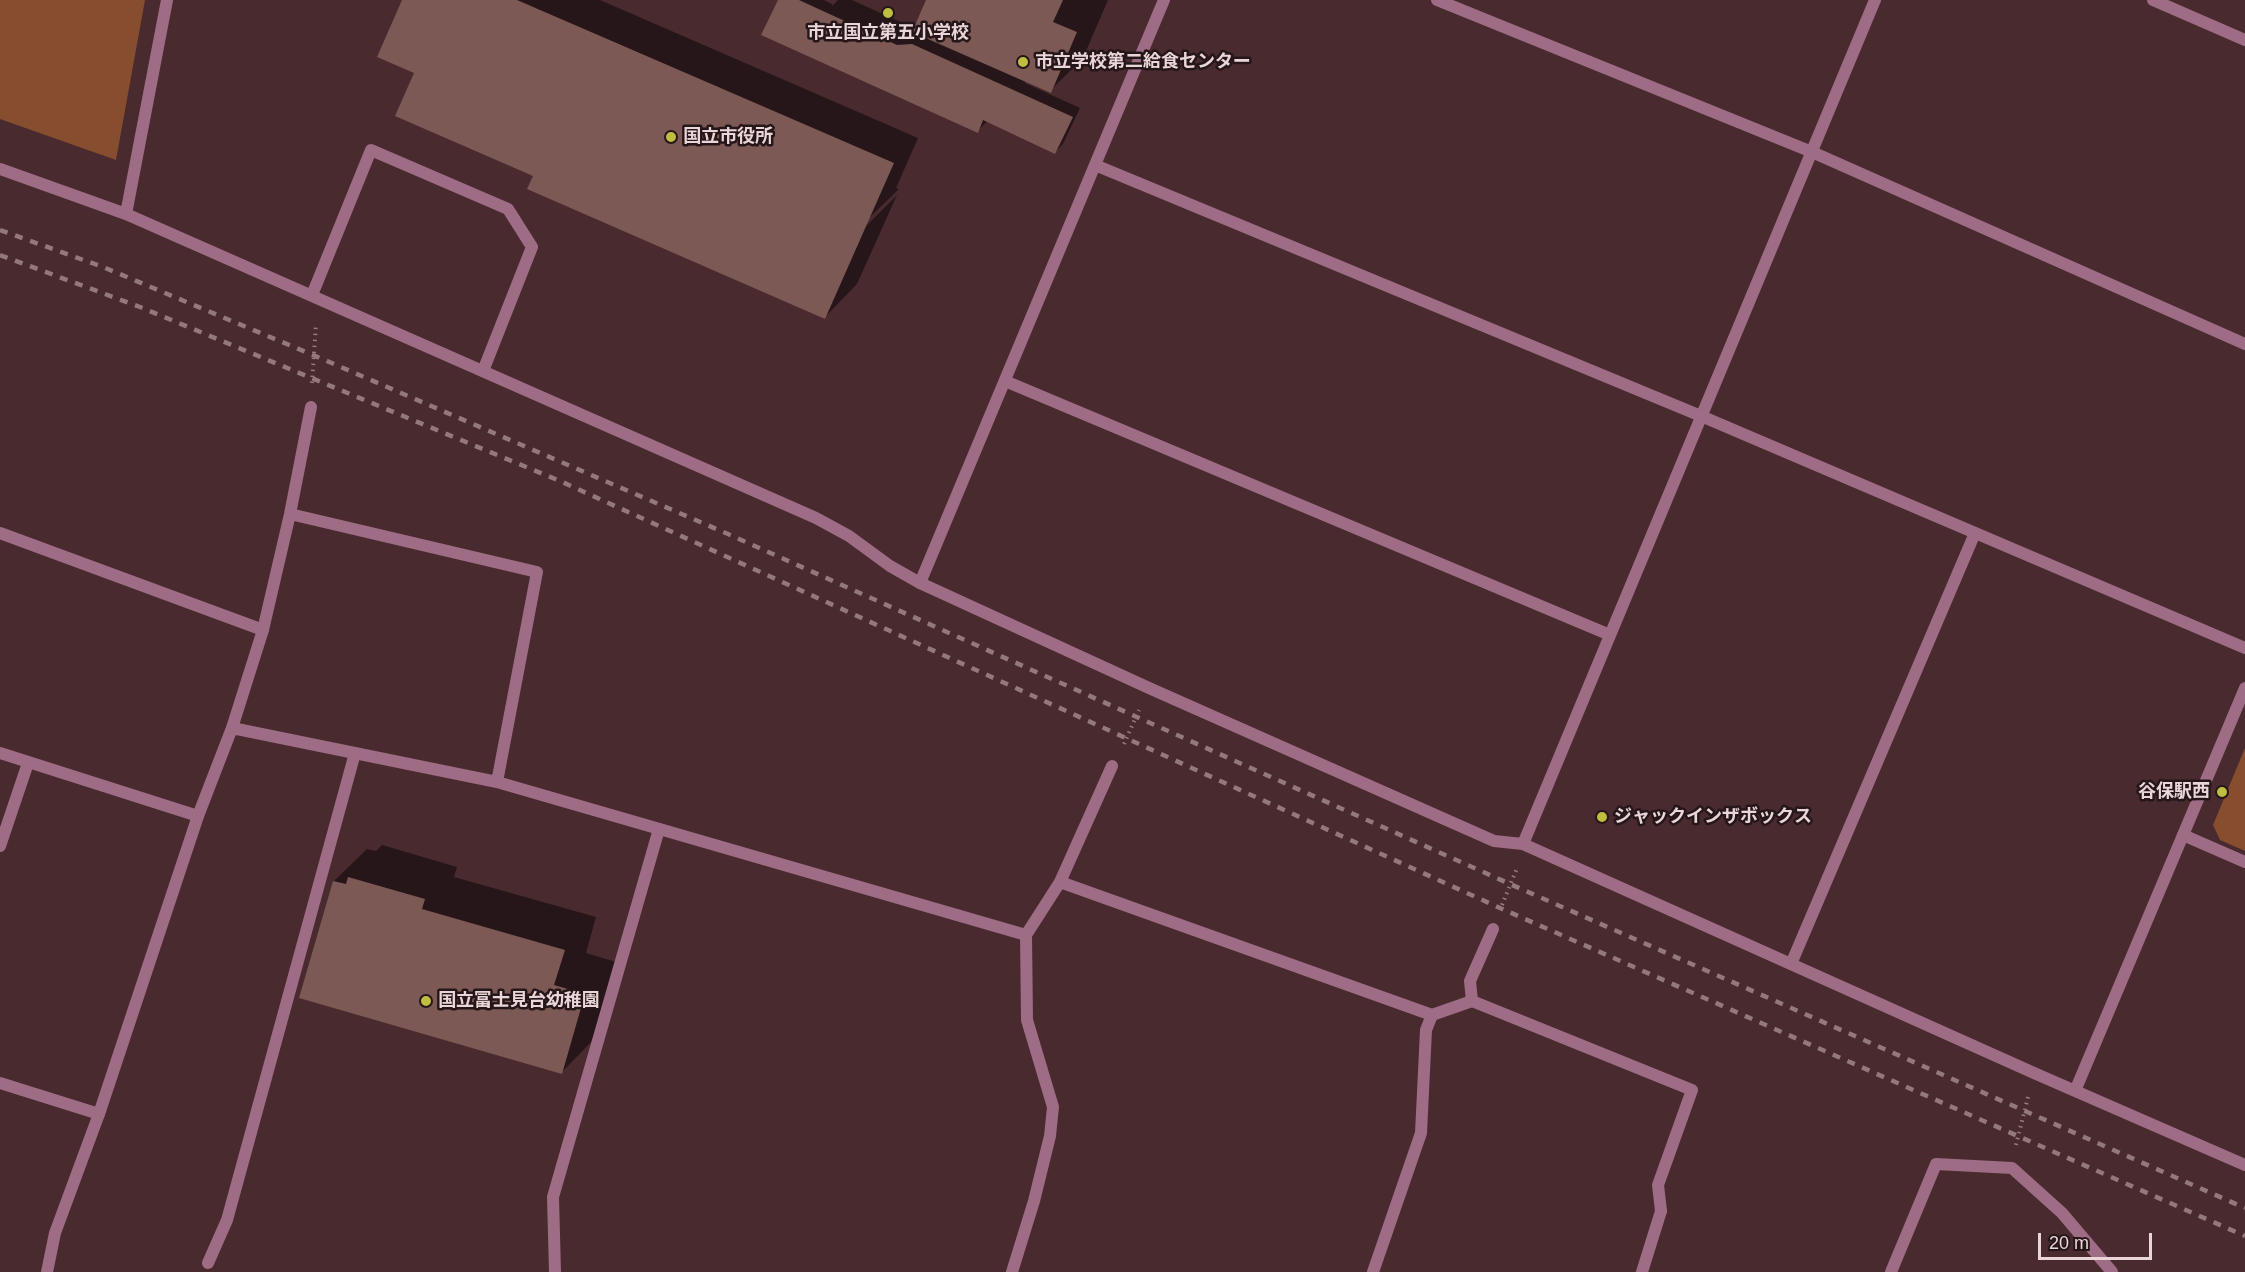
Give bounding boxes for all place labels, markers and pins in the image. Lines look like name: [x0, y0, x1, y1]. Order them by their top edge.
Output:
marker: 市立国立第五小学校: [881, 6, 895, 20]
place label: 市立国立第五小学校: [807, 22, 969, 44]
place label: 市立学校第二給食センター: [1035, 51, 1251, 73]
marker: 市立学校第二給食センター: [1016, 55, 1030, 69]
place label: 国立市役所: [683, 126, 773, 148]
marker: 国立市役所: [664, 130, 678, 144]
place label: 谷保駅西: [2138, 781, 2210, 803]
marker: 谷保駅西: [2215, 785, 2229, 799]
place label: ジャックインザボックス: [1614, 806, 1812, 828]
marker: ジャックインザボックス: [1595, 810, 1609, 824]
place label: 国立冨士見台幼稚園: [438, 990, 600, 1012]
marker: 国立冨士見台幼稚園: [419, 994, 433, 1008]

